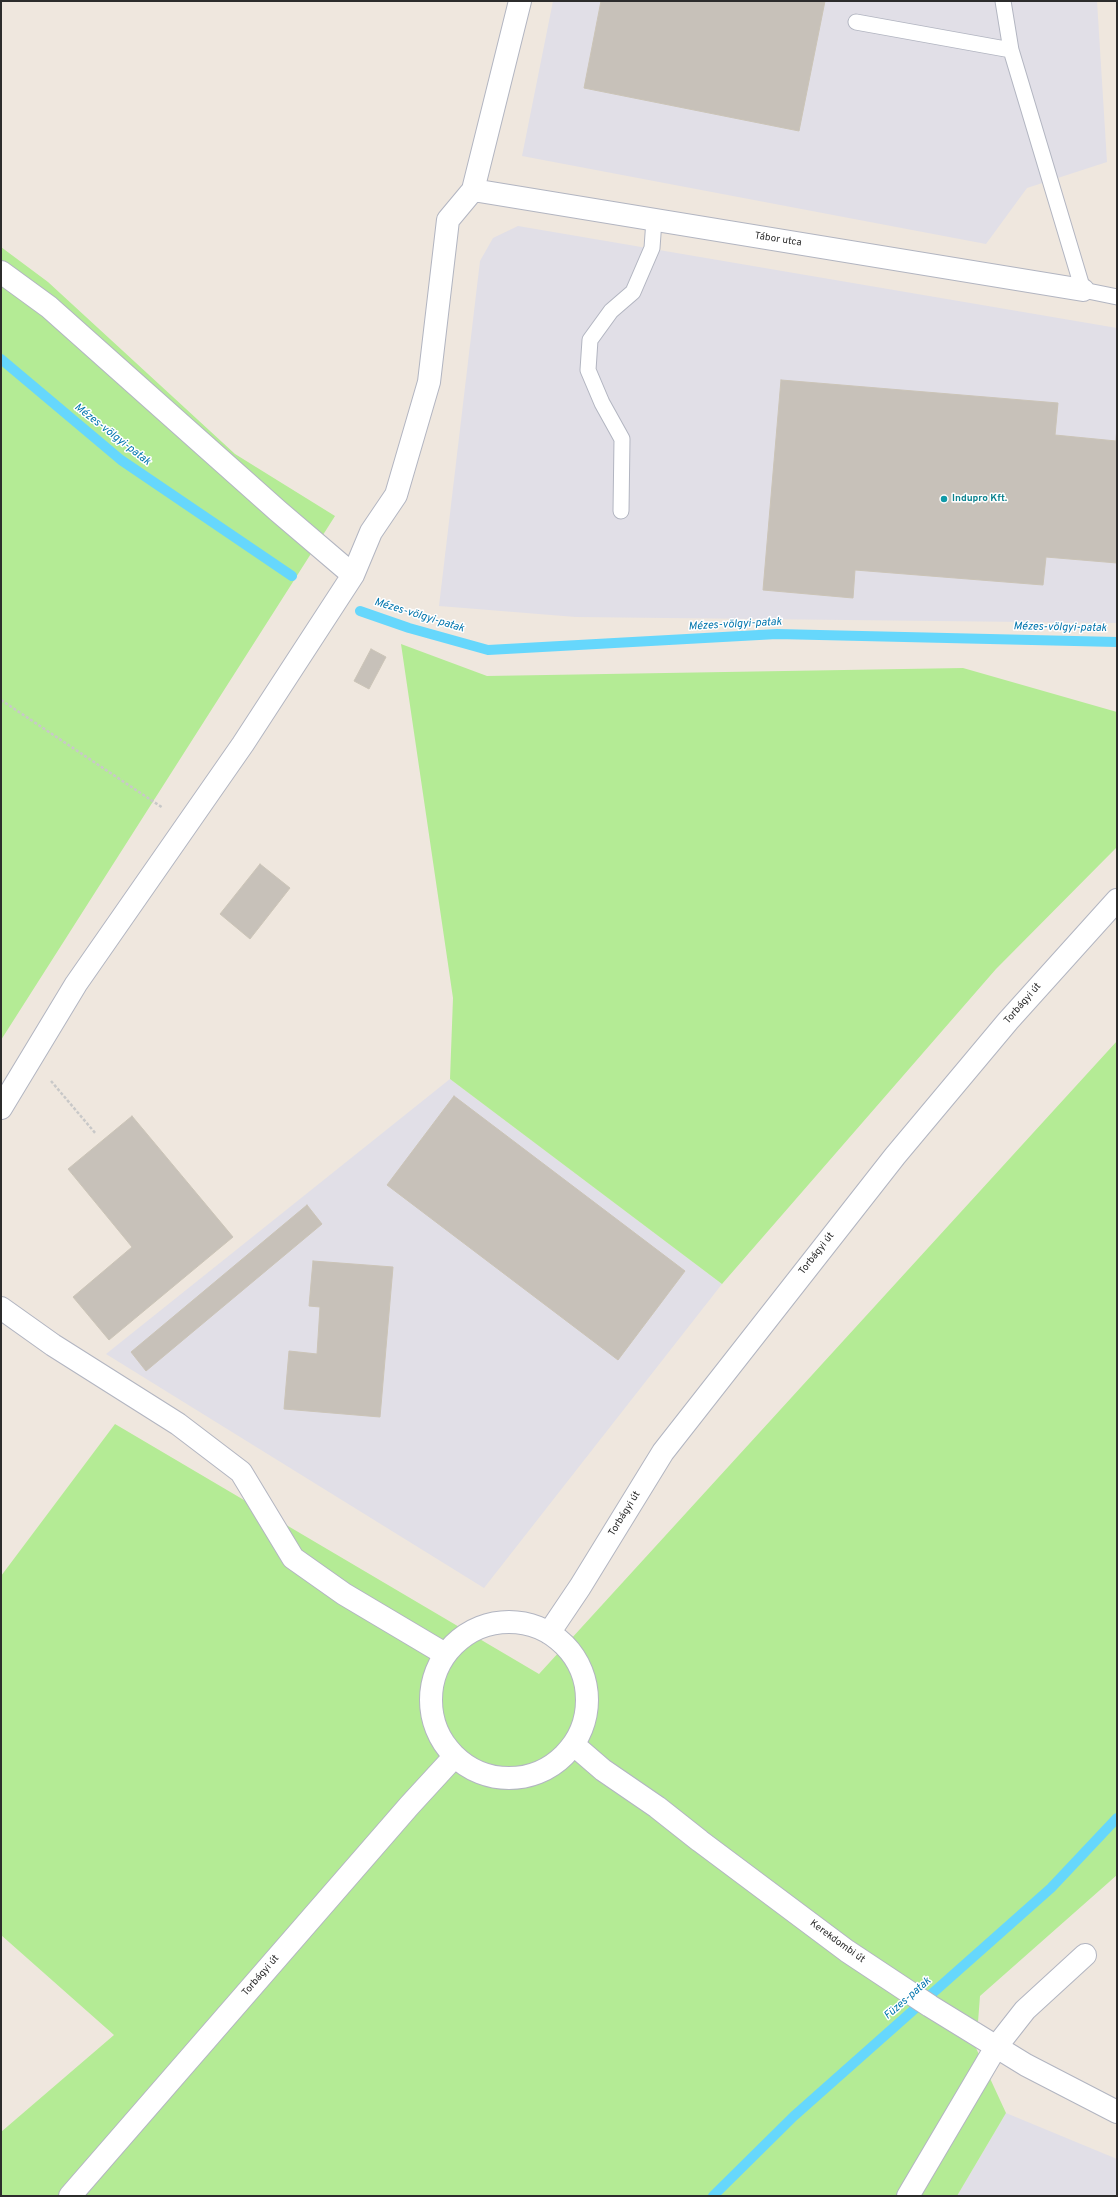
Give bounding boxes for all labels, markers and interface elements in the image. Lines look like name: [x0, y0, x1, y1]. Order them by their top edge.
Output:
street label: Tábor utca: [754, 230, 802, 250]
water label: Mézes-völgyi-patak: [71, 401, 153, 469]
place label: Indupro Kft.: [952, 493, 1007, 505]
marker: Indupro Kft.: [939, 494, 949, 504]
water label: Mézes-völgyi-patak: [372, 596, 466, 636]
water label: Mézes-völgyi-patak: [688, 616, 782, 634]
water label: Mézes-völgyi-patak: [1013, 621, 1107, 635]
street label: Torbágyi út: [1002, 981, 1044, 1027]
street label: Torbágyi út: [797, 1230, 837, 1278]
street label: Torbágyi út: [607, 1489, 643, 1539]
street label: Kerekdombi út: [807, 1918, 867, 1966]
street label: Torbágyi út: [240, 1953, 282, 1999]
water label: Füzes-patak: [882, 1975, 934, 2023]

